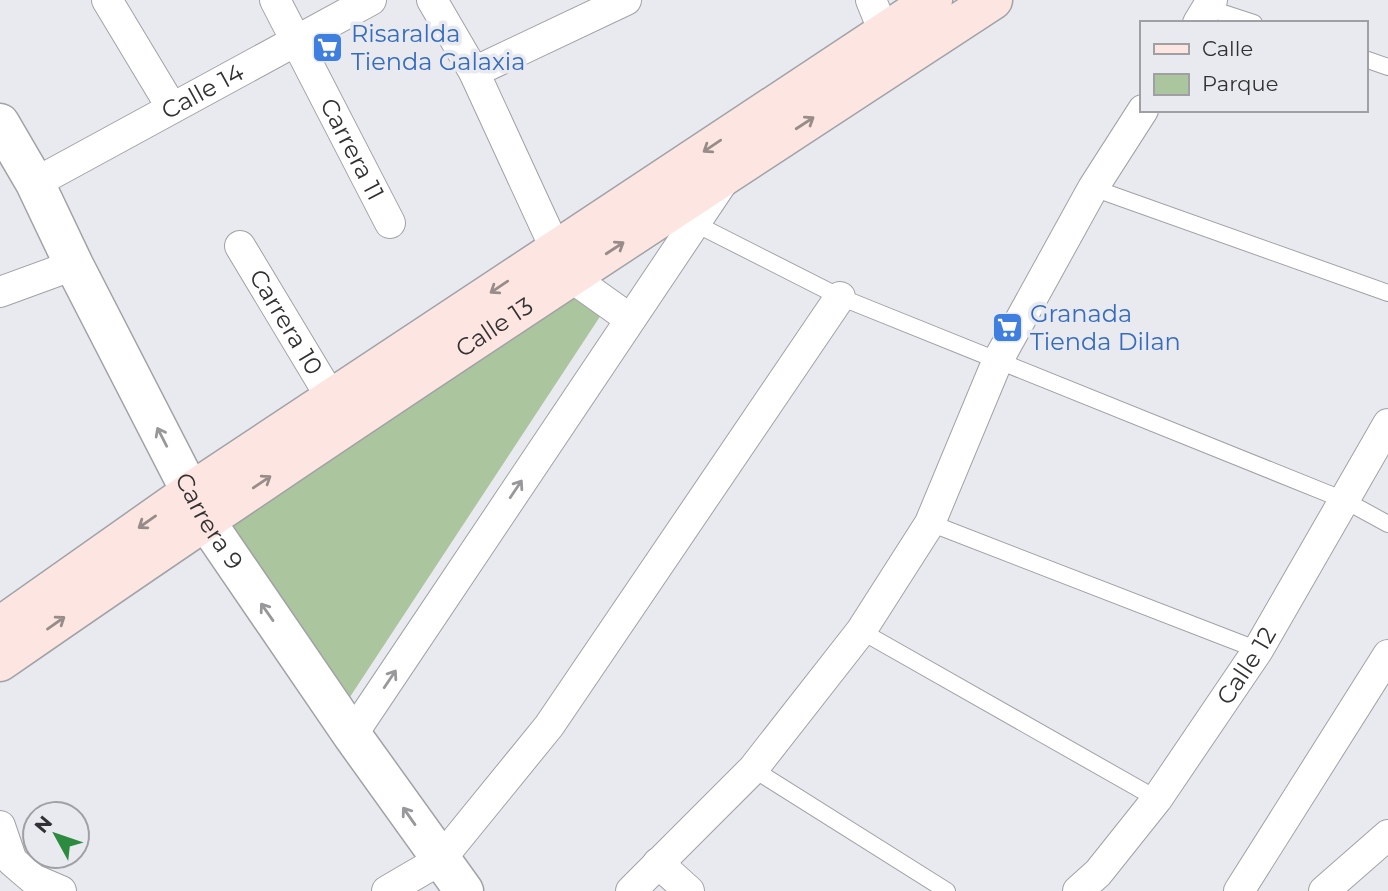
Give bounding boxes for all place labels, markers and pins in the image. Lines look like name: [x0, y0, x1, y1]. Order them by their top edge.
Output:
place label: Risaralda Tienda Galaxia: [351, 19, 525, 76]
supermarket icon: Risaralda Tienda Galaxia: [311, 31, 345, 65]
place label: Granada Tienda Dilan: [1030, 299, 1181, 356]
supermarket icon: Granada Tienda Dilan: [990, 311, 1024, 345]

